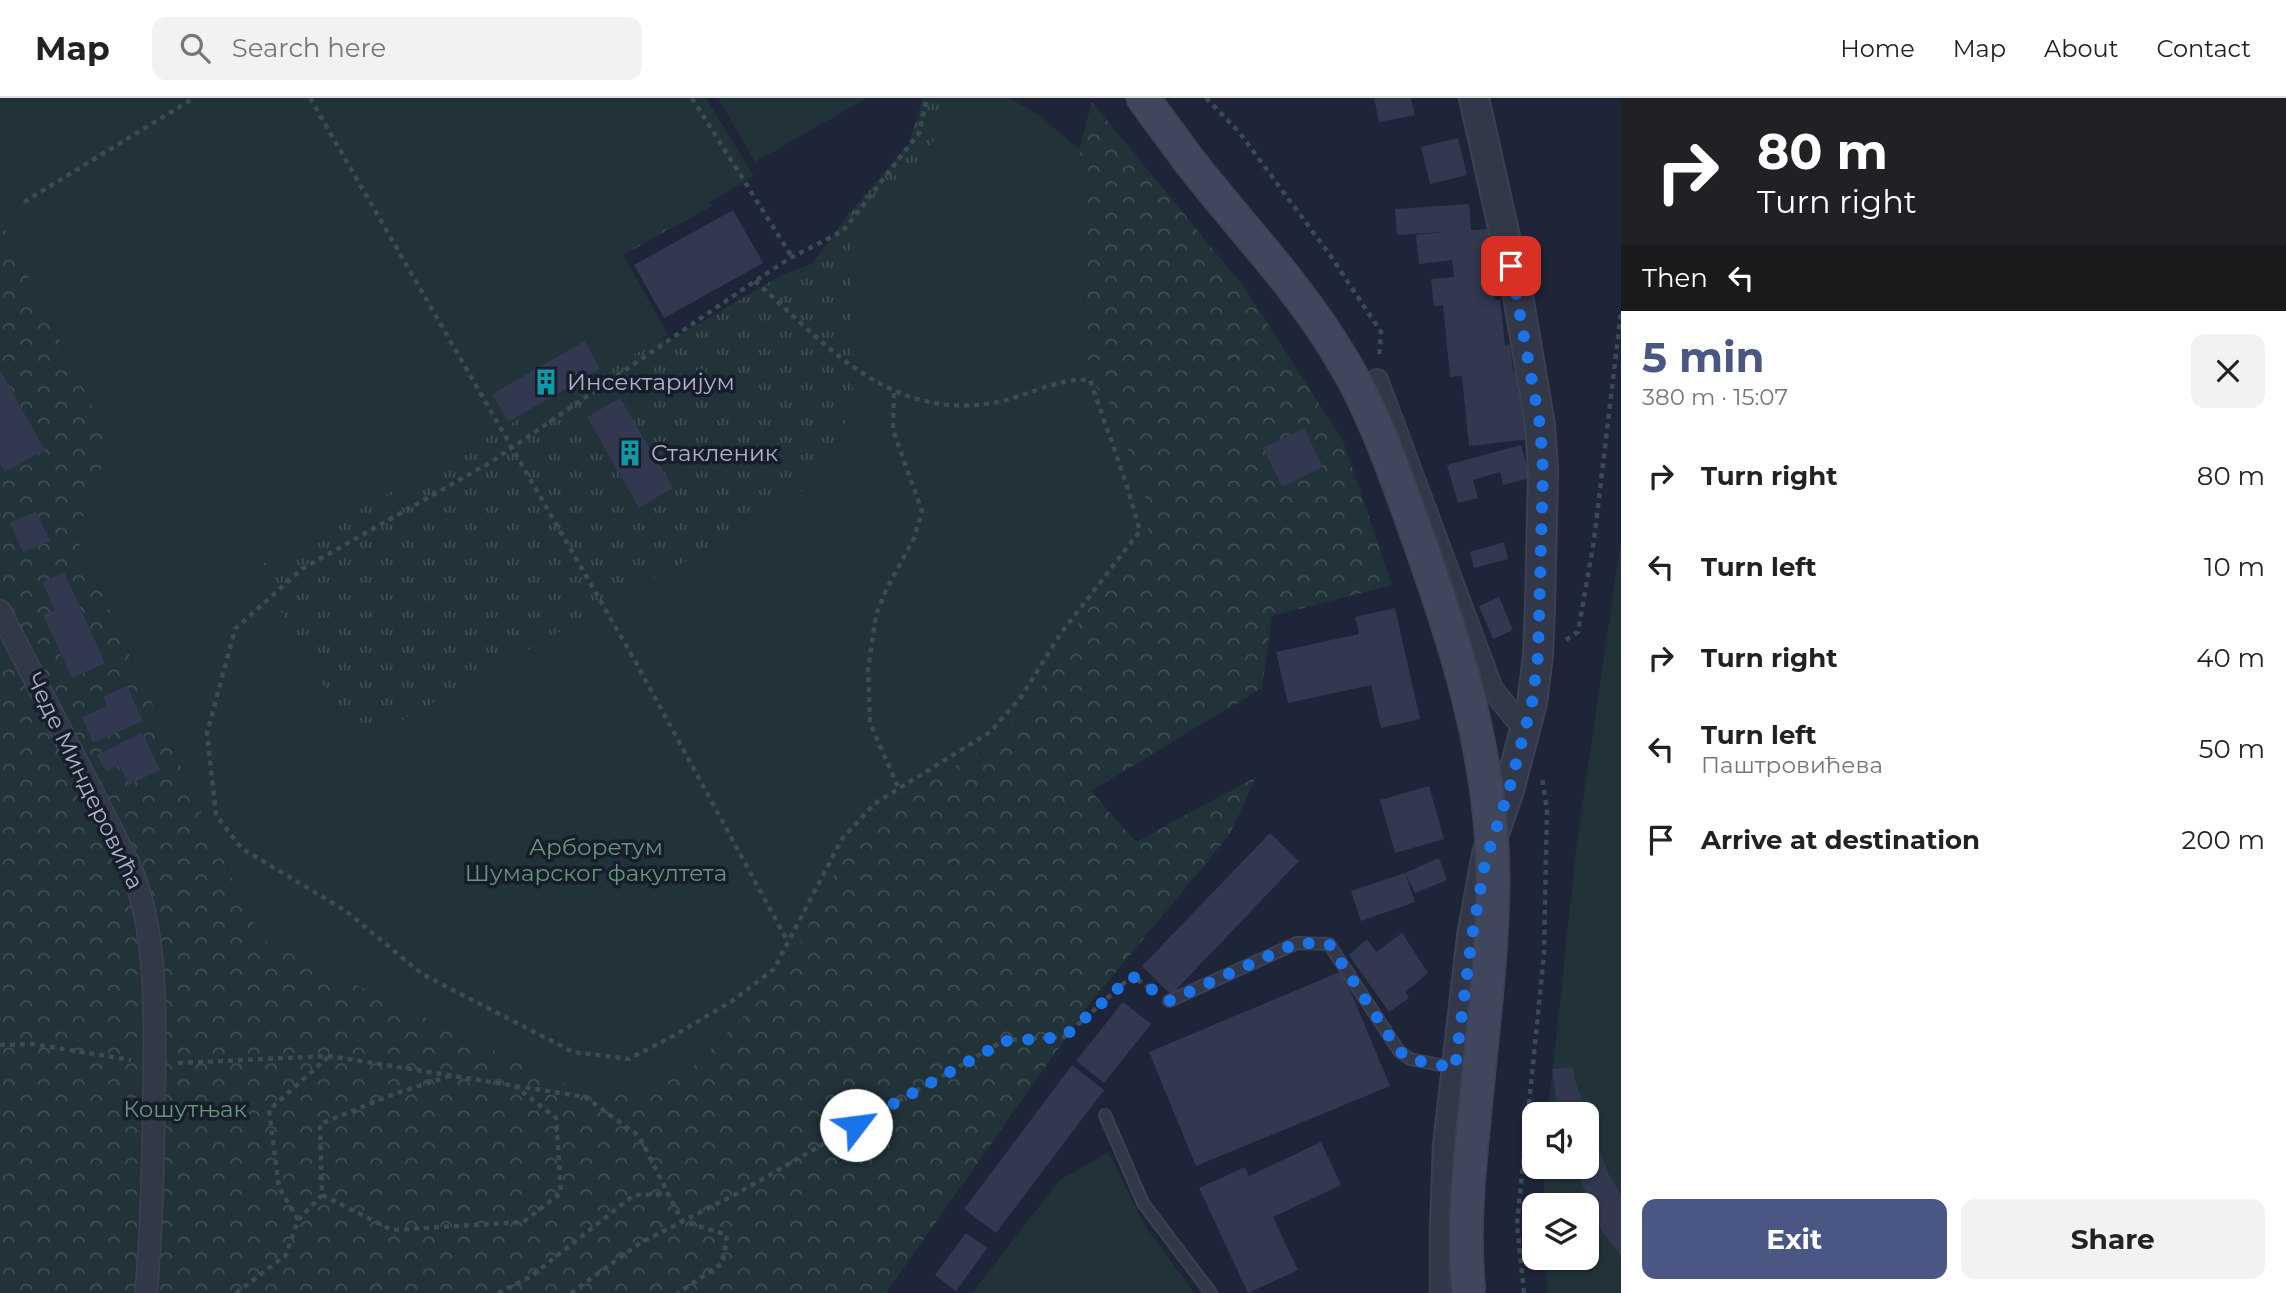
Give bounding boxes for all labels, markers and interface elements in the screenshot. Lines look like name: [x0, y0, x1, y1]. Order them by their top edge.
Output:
search box: [152, 17, 642, 80]
text: Map: [35, 28, 110, 68]
icon: search: [176, 29, 214, 67]
text: Search here: [232, 32, 386, 64]
text: Home: [1840, 34, 1915, 63]
text: Map: [1953, 34, 2006, 63]
text: About: [2044, 34, 2118, 63]
text: Contact: [2156, 34, 2251, 63]
text: 80 m: [1757, 122, 1888, 181]
icon: right: [1642, 126, 1733, 217]
text: Turn right: [1757, 182, 1917, 221]
pin: [1481, 236, 1541, 296]
icon: arrive: [1492, 247, 1530, 285]
icon: left: [1722, 259, 1760, 297]
text: Then: [1642, 262, 1708, 294]
text: 5 min: [1642, 331, 1765, 383]
button: close: [2191, 334, 2265, 408]
building icon: Инсектаријум: [531, 367, 561, 397]
place label: Инсектаријум: [567, 368, 735, 396]
text: 380 m · 15:07: [1642, 383, 1788, 411]
building icon: Стакленик: [615, 438, 645, 468]
place label: Стакленик: [651, 439, 779, 467]
icon: right: [1642, 457, 1680, 495]
text: Turn right: [1701, 460, 1837, 492]
text: 80 m: [2197, 460, 2265, 492]
icon: left: [1642, 548, 1680, 586]
text: Turn left: [1701, 551, 1817, 583]
text: 10 m: [2204, 551, 2265, 583]
icon: right: [1642, 639, 1680, 677]
text: Turn right: [1701, 642, 1837, 674]
text: 40 m: [2196, 642, 2265, 674]
street label: Чеде Миндеровића: [20, 668, 150, 894]
text: Turn left: [1701, 719, 1817, 751]
icon: left: [1642, 730, 1680, 768]
text: 50 m: [2199, 733, 2265, 765]
text: Паштровићева: [1701, 751, 1883, 779]
icon: arrive: [1642, 821, 1680, 859]
text: Arrive at destination: [1701, 824, 1980, 856]
text: 200 m: [2181, 824, 2265, 856]
park label: Арборетум Шумарског факултета: [465, 833, 727, 887]
position arrow: [819, 1088, 893, 1162]
park label: Кошутњак: [123, 1095, 247, 1123]
map controls: [1522, 1102, 1599, 1270]
button: sound: [1522, 1102, 1599, 1179]
button: layers: [1522, 1193, 1599, 1270]
button: Exit: [1642, 1199, 1947, 1279]
button: Share: [1961, 1199, 2265, 1279]

